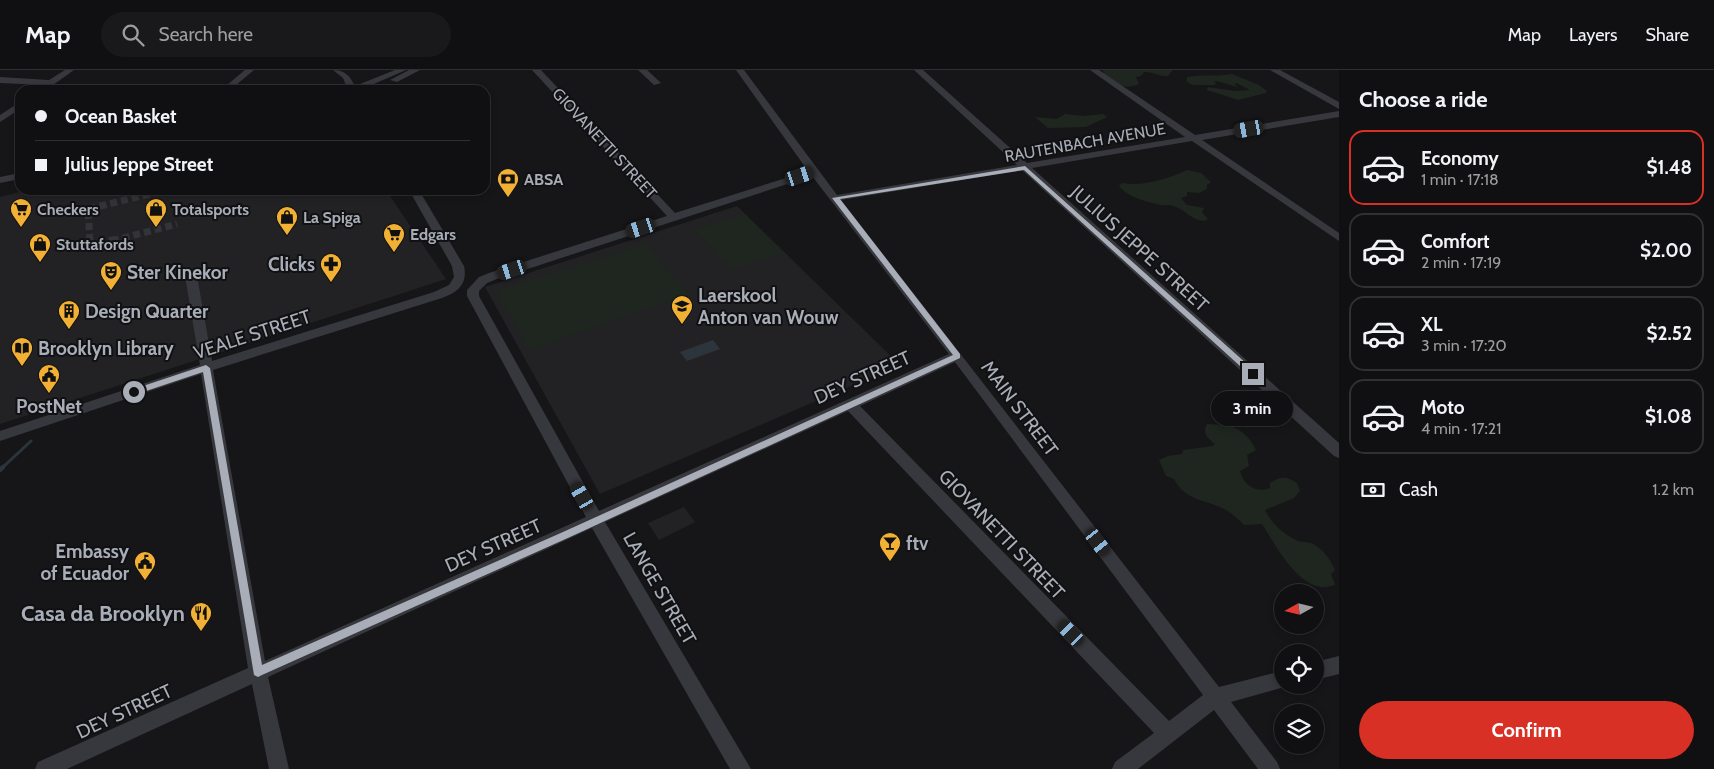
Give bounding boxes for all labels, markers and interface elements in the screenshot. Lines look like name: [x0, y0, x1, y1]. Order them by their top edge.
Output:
search box: [101, 12, 451, 57]
text: Map: [25, 20, 71, 49]
icon: search: [119, 21, 147, 49]
text: Search here: [159, 23, 253, 46]
text: Map: [1508, 24, 1541, 46]
text: Layers: [1569, 24, 1618, 46]
text: Share: [1646, 24, 1689, 46]
street label: GIOVANETTI STREET: [548, 84, 661, 203]
text: Choose a ride: [1359, 86, 1488, 113]
text: Ocean Basket: [65, 105, 176, 128]
street label: RAUTENBACH AVENUE: [1003, 119, 1167, 166]
car: [1232, 119, 1265, 139]
icon: car: [1361, 145, 1406, 190]
text: Economy: [1421, 147, 1499, 170]
text: Julius Jeppe Street: [65, 153, 213, 176]
text: $1.48: [1646, 156, 1692, 179]
car: [783, 164, 816, 188]
bank icon: ABSA: [496, 167, 520, 198]
place label: ABSA: [524, 170, 563, 189]
text: 1 min · 17:18: [1421, 170, 1499, 189]
street label: JULIUS JEPPE STREET: [1065, 180, 1213, 316]
supermarket icon: Checkers: [9, 197, 33, 228]
shop icon: Totalsports: [144, 197, 168, 228]
place label: Checkers: [37, 200, 99, 219]
place label: Totalsports: [172, 200, 249, 219]
shop icon: La Spiga: [275, 205, 299, 236]
place label: La Spiga: [303, 208, 361, 227]
car: [624, 216, 657, 240]
supermarket icon: Edgars: [382, 222, 406, 253]
place label: Edgars: [410, 225, 456, 244]
icon: car: [1361, 228, 1406, 273]
text: Comfort: [1421, 230, 1490, 253]
shop icon: Stuttafords: [28, 232, 52, 263]
place label: Stuttafords: [56, 235, 134, 254]
text: $2.00: [1640, 239, 1692, 262]
pharmacy icon: Clicks: [319, 252, 343, 283]
place label: Clicks: [268, 253, 315, 276]
text: 2 min · 17:19: [1421, 253, 1501, 272]
car: [495, 258, 528, 282]
theatre icon: Ster Kinekor: [99, 260, 123, 291]
place label: Ster Kinekor: [127, 261, 229, 284]
place label: Laerskool Anton van Wouw: [698, 284, 839, 329]
school or university icon: Laerskool Anton van Wouw: [670, 294, 694, 325]
building icon: Design Quarter: [57, 299, 81, 330]
place label: Design Quarter: [85, 300, 209, 323]
street label: VEALE STREET: [191, 305, 314, 364]
icon: car: [1361, 311, 1406, 356]
text: XL: [1421, 313, 1442, 336]
text: $2.52: [1646, 322, 1692, 345]
library icon: Brooklyn Library: [10, 336, 34, 367]
text: 3 min · 17:20: [1421, 336, 1507, 355]
place label: Brooklyn Library: [38, 337, 174, 360]
street label: DEY STREET: [810, 346, 914, 409]
street label: MAIN STREET: [976, 356, 1063, 461]
public building icon: PostNet: [37, 363, 61, 394]
route end: [1242, 363, 1264, 385]
route start: [123, 381, 145, 403]
callout: 3 min: [1212, 392, 1294, 426]
icon: car: [1361, 394, 1406, 439]
place label: PostNet: [16, 395, 82, 418]
text: Moto: [1421, 396, 1465, 419]
text: 3 min: [1233, 399, 1271, 418]
text: $1.08: [1645, 405, 1692, 428]
text: 4 min · 17:21: [1421, 419, 1501, 438]
street label: GIOVANETTI STREET: [934, 465, 1069, 604]
icon: cash: [1359, 476, 1387, 504]
text: Cash: [1399, 478, 1438, 501]
car: [568, 479, 595, 513]
text: 1.2 km: [1652, 480, 1694, 499]
street label: DEY STREET: [441, 514, 545, 577]
car: [1082, 526, 1113, 558]
street label: LANGE STREET: [618, 528, 701, 649]
bar icon: ftv: [878, 531, 902, 562]
place label: ftv: [906, 532, 929, 555]
place label: Embassy of Ecuador: [40, 540, 130, 585]
public building icon: Embassy of Ecuador: [133, 550, 157, 581]
north arrow: [1274, 584, 1324, 634]
map controls: [1274, 584, 1324, 754]
place label: Casa da Brooklyn: [21, 600, 185, 627]
restaurant icon: Casa da Brooklyn: [189, 601, 213, 632]
car: [1055, 617, 1086, 649]
button: locate: [1274, 644, 1324, 694]
street label: DEY STREET: [73, 679, 176, 744]
button: Confirm: [1359, 701, 1694, 759]
button: layers: [1274, 704, 1324, 754]

